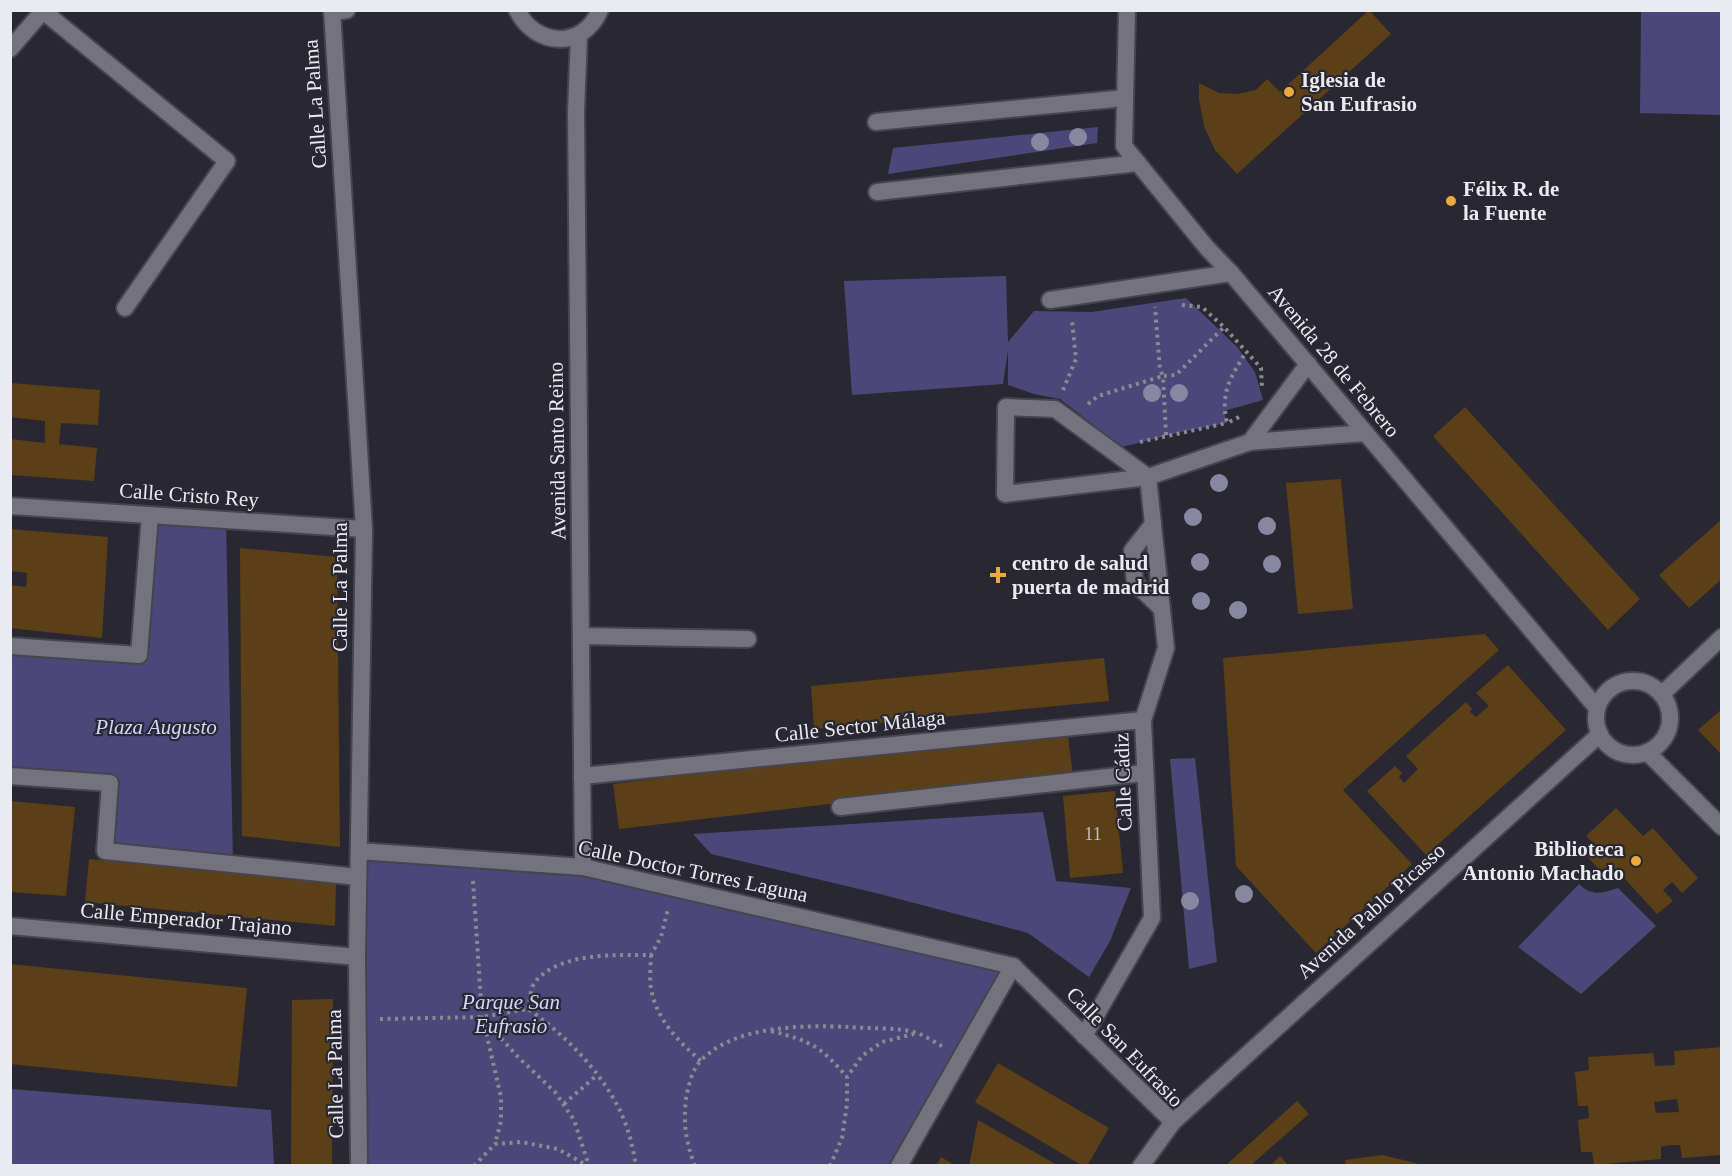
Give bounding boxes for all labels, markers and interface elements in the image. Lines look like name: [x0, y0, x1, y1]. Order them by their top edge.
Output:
street label: Calle La Palma: [298, 38, 331, 169]
place label: Iglesia de San Eufrasio: [1301, 68, 1417, 116]
marker: Iglesia de San Eufrasio: [1282, 85, 1296, 99]
place label: Félix R. de la Fuente: [1463, 177, 1559, 225]
marker: Félix R. de la Fuente: [1444, 194, 1458, 208]
street label: Avenida 28 de Febrero: [1263, 280, 1405, 442]
street label: Avenida Santo Reino: [543, 362, 571, 540]
street label: Calle Cristo Rey: [118, 478, 260, 512]
street label: Calle La Palma: [328, 522, 352, 652]
place label: centro de salud puerta de madrid: [1012, 551, 1170, 599]
marker: centro de salud puerta de madrid: [989, 566, 1007, 584]
street label: Calle Sector Málaga: [773, 705, 947, 747]
park label: Plaza Augusto: [94, 715, 217, 739]
street label: Calle Cádiz: [1109, 732, 1137, 832]
house number: 11: [1084, 824, 1102, 844]
street label: Calle Doctor Torres Laguna: [576, 835, 811, 907]
place label: Biblioteca Antonio Machado: [1462, 837, 1624, 885]
street label: Avenida Pablo Picasso: [1292, 838, 1450, 984]
marker: Biblioteca Antonio Machado: [1629, 854, 1643, 868]
street label: Calle Emperador Trajano: [79, 898, 293, 940]
street label: Calle San Eufrasio: [1062, 982, 1188, 1112]
park label: Parque San Eufrasio: [461, 990, 560, 1038]
street label: Calle La Palma: [322, 1008, 348, 1139]

